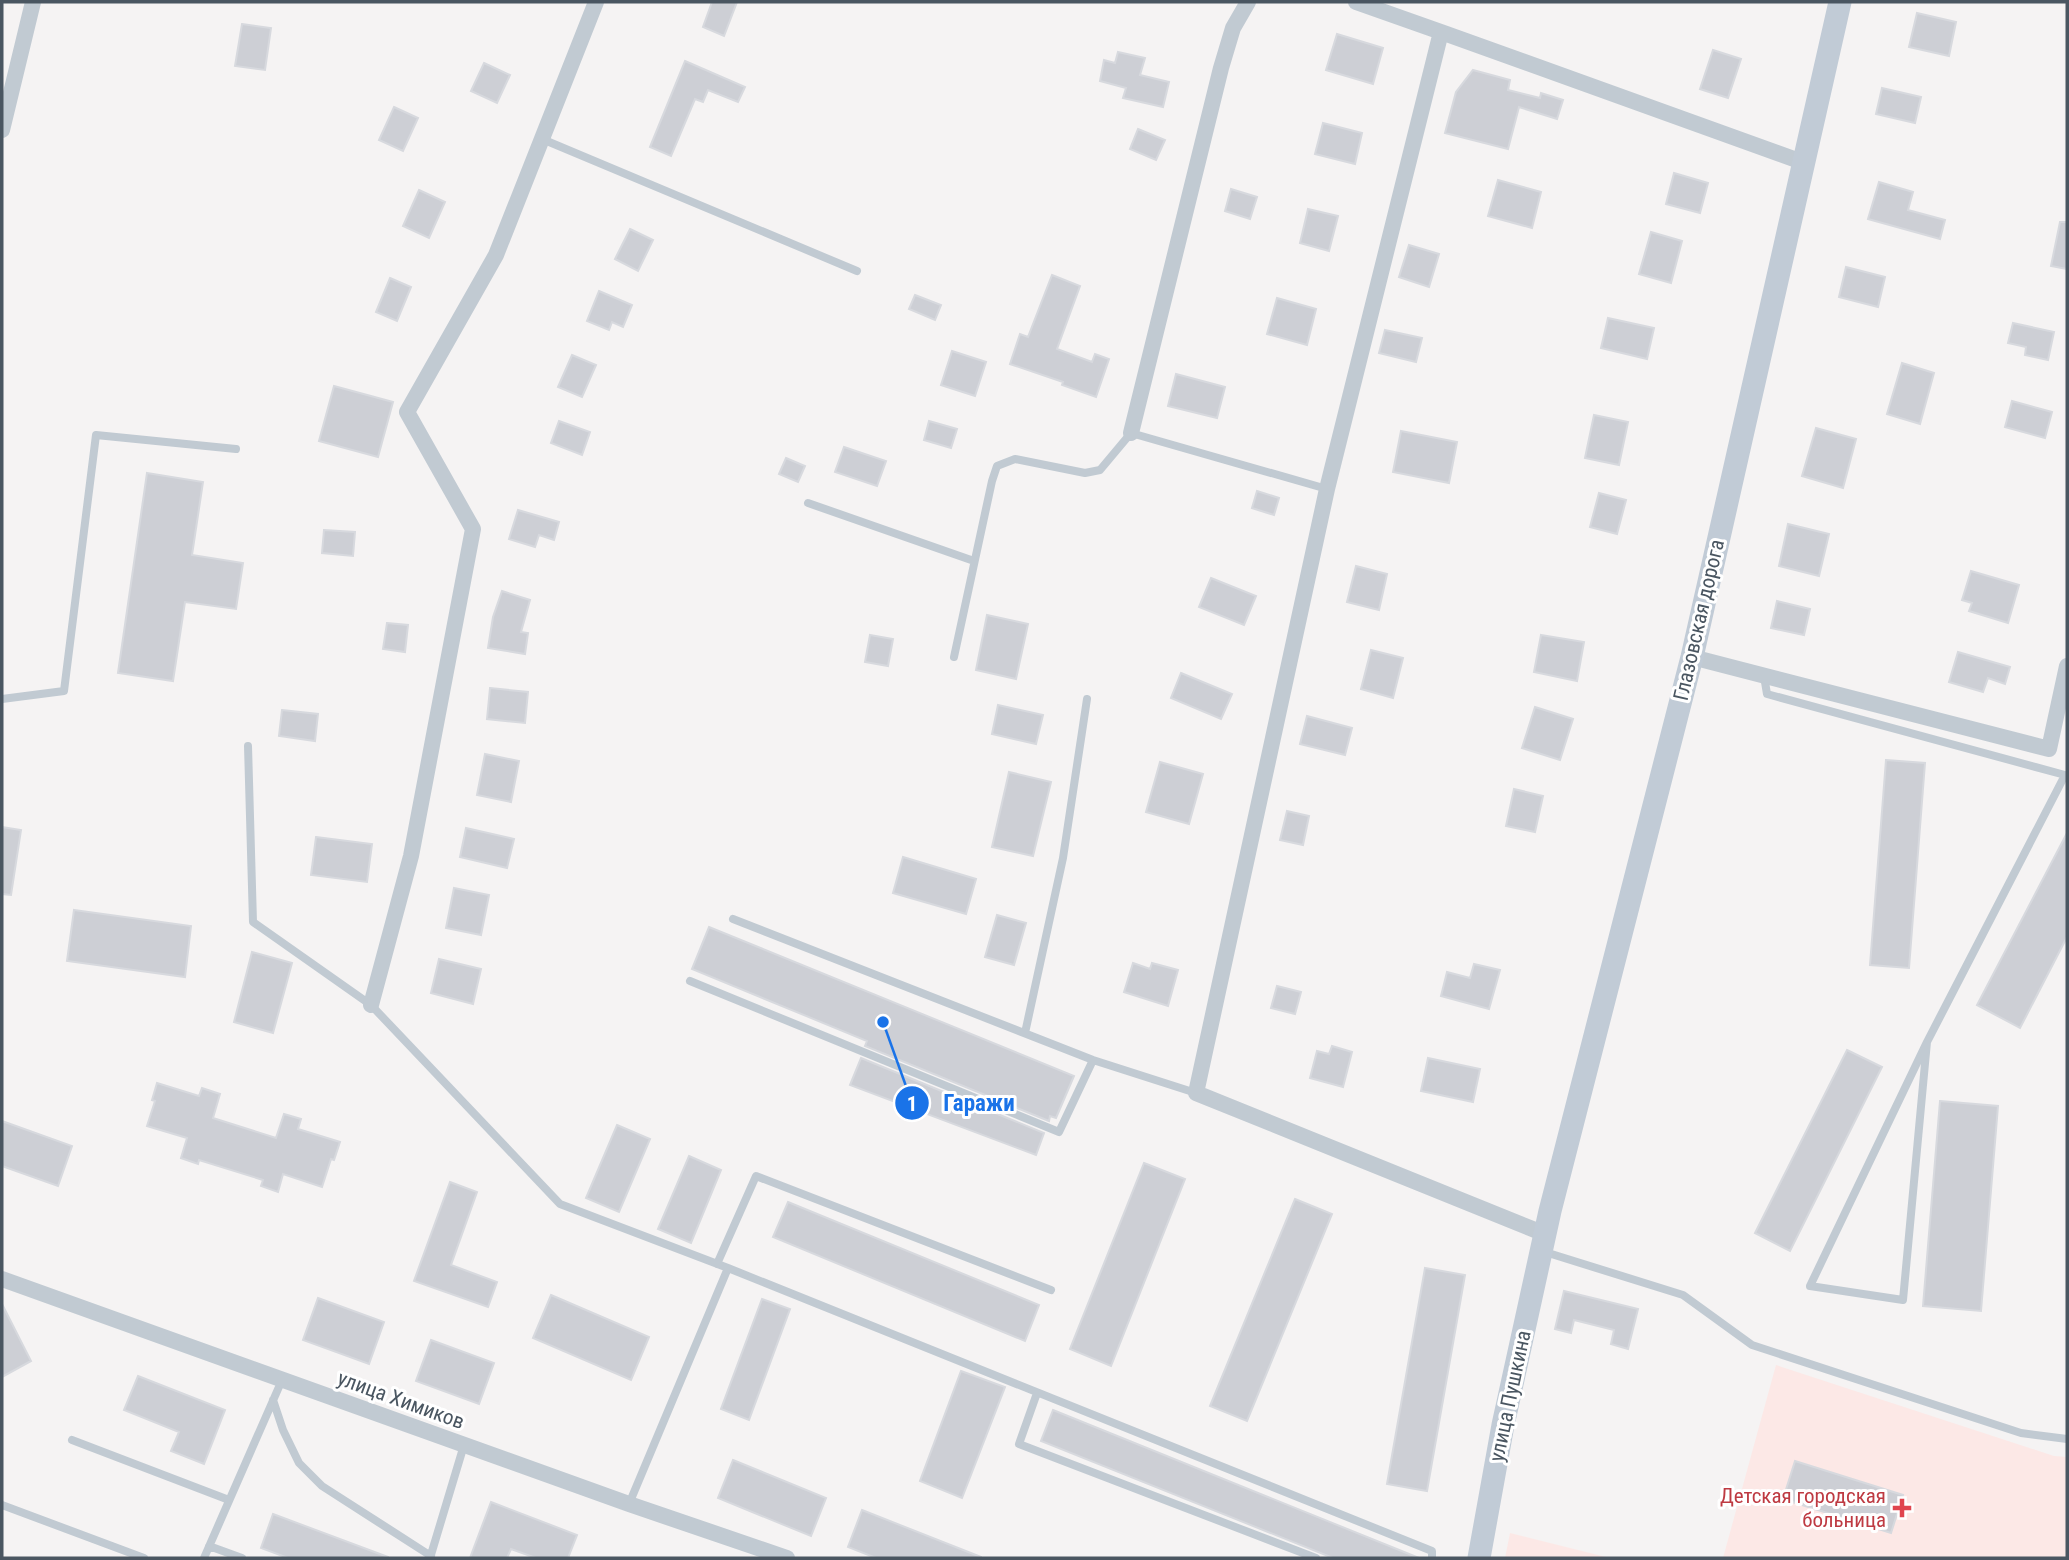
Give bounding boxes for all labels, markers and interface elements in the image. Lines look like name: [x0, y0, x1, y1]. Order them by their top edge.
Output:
street label: Глазовская дорога: [1669, 537, 1729, 703]
callout: Гаражи: [895, 1081, 1029, 1125]
text: Гаражи: [943, 1090, 1015, 1117]
text: 1: [907, 1092, 917, 1116]
street label: улица Пушкина: [1484, 1328, 1536, 1464]
street label: улица Химиков: [334, 1366, 468, 1434]
place label: Детская городская больница: [1720, 1484, 1886, 1532]
marker: Детская городская больница: [1892, 1498, 1912, 1518]

